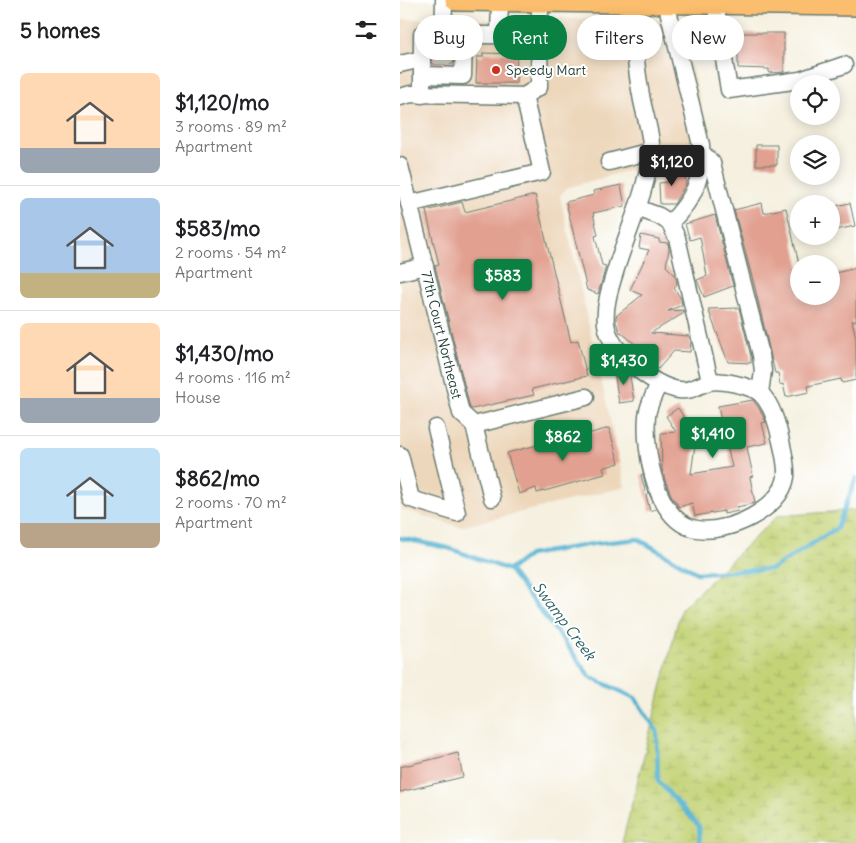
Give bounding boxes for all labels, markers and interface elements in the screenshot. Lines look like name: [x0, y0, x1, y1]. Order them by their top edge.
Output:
chip: Buy: [415, 15, 483, 60]
chip: Rent: [493, 15, 567, 60]
chip: Filters: [577, 15, 662, 60]
chip: New: [672, 15, 744, 60]
icon: filters: [352, 16, 380, 44]
text: 5 homes: [20, 17, 100, 44]
place label: Speedy Mart: [506, 61, 586, 79]
marker: Speedy Mart: [490, 64, 502, 76]
map controls: [790, 75, 840, 305]
button: locate: [790, 75, 840, 125]
text: $1,120/mo: [175, 89, 269, 116]
icon: home: [60, 93, 120, 153]
text: 3 rooms · 89 m²: [175, 116, 287, 136]
button: layers: [790, 135, 840, 185]
text: Apartment: [175, 136, 253, 156]
pin: $1,120: [631, 144, 713, 187]
text: $1,120: [650, 151, 694, 171]
button: +: [790, 195, 840, 245]
text: $583/mo: [175, 215, 260, 242]
icon: home: [60, 218, 120, 278]
text: 2 rooms · 54 m²: [175, 242, 287, 262]
button: −: [790, 255, 840, 305]
pin: $583: [473, 258, 533, 301]
text: Apartment: [175, 262, 253, 282]
text: $583: [485, 265, 521, 285]
street label: 77th Court Northeast: [417, 269, 466, 401]
text: $1,430/mo: [175, 340, 274, 367]
icon: home: [60, 343, 120, 403]
pin: $1,430: [583, 344, 665, 386]
text: $1,430: [601, 350, 647, 370]
text: 4 rooms · 116 m²: [175, 367, 291, 387]
text: House: [175, 387, 221, 407]
pin: $1,410: [672, 416, 754, 459]
pin: $862: [533, 420, 593, 462]
text: $1,410: [691, 423, 735, 443]
text: $862: [545, 426, 581, 446]
text: $862/mo: [175, 465, 260, 492]
icon: home: [60, 468, 120, 528]
text: 2 rooms · 70 m²: [175, 492, 287, 512]
text: Apartment: [175, 512, 253, 532]
water label: Swamp Creek: [529, 578, 601, 665]

